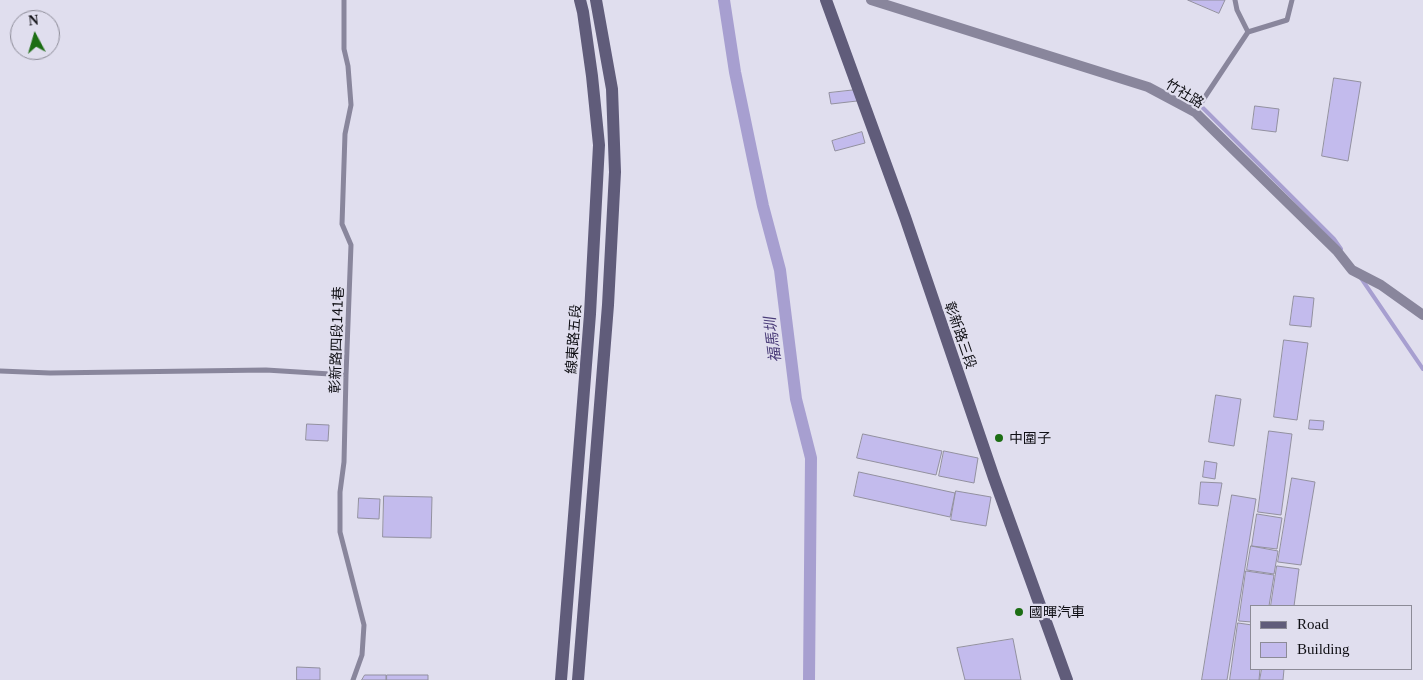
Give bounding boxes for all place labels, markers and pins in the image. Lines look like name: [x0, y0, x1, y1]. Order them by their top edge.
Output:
place label: 中圍子: [1009, 430, 1051, 446]
marker: 中圍子: [993, 432, 1005, 444]
place label: 國暉汽車: [1029, 604, 1085, 620]
marker: 國暉汽車: [1013, 606, 1025, 618]

